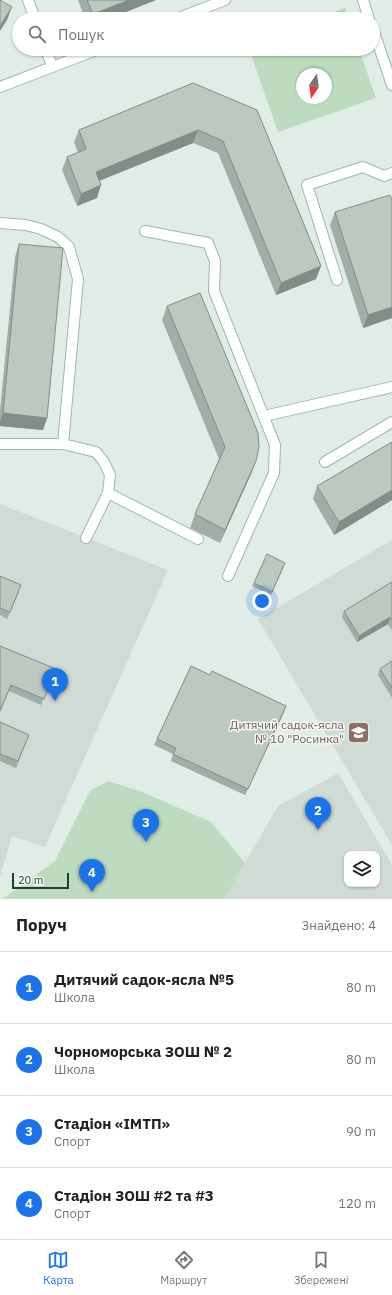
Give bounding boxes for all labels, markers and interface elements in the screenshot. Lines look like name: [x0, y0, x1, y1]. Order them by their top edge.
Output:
search box: [12, 12, 380, 56]
icon: search: [26, 23, 48, 45]
text: Пошук: [58, 25, 105, 44]
north arrow: [296, 68, 332, 104]
your location: [252, 591, 272, 611]
pin: 1: [42, 668, 68, 701]
place label: Дитячий садок-ясла № 10 "Росинка": [230, 717, 345, 746]
school or university icon: Дитячий садок-ясла № 10 "Росинка": [346, 719, 372, 745]
pin: 2: [305, 797, 331, 830]
pin: 3: [133, 809, 159, 842]
map controls: [344, 851, 380, 887]
button: layers: [344, 851, 380, 887]
pin: 4: [79, 859, 105, 892]
scale bar: [12, 871, 69, 890]
text: 20 m: [18, 873, 43, 887]
text: Поруч: [16, 914, 67, 936]
text: Знайдено: 4: [302, 917, 376, 934]
text: Дитячий садок-ясла №5: [54, 970, 234, 989]
text: 1: [25, 979, 33, 996]
text: 80 m: [346, 979, 376, 996]
text: Школа: [54, 989, 95, 1006]
text: Чорноморська ЗОШ № 2: [54, 1042, 232, 1061]
text: 2: [25, 1051, 33, 1068]
text: 80 m: [346, 1051, 376, 1068]
text: Школа: [54, 1061, 95, 1078]
text: Стадіон «ІМТП»: [54, 1114, 170, 1133]
text: 3: [25, 1123, 33, 1140]
text: 90 m: [346, 1123, 376, 1140]
text: Спорт: [54, 1133, 90, 1150]
text: Стадіон ЗОШ #2 та #3: [54, 1186, 214, 1205]
text: 4: [25, 1195, 33, 1212]
text: 120 m: [338, 1195, 376, 1212]
text: Спорт: [54, 1205, 90, 1222]
tab: Карта: [43, 1249, 74, 1287]
tab: Маршрут: [160, 1249, 207, 1287]
tab: Збережені: [294, 1249, 349, 1287]

